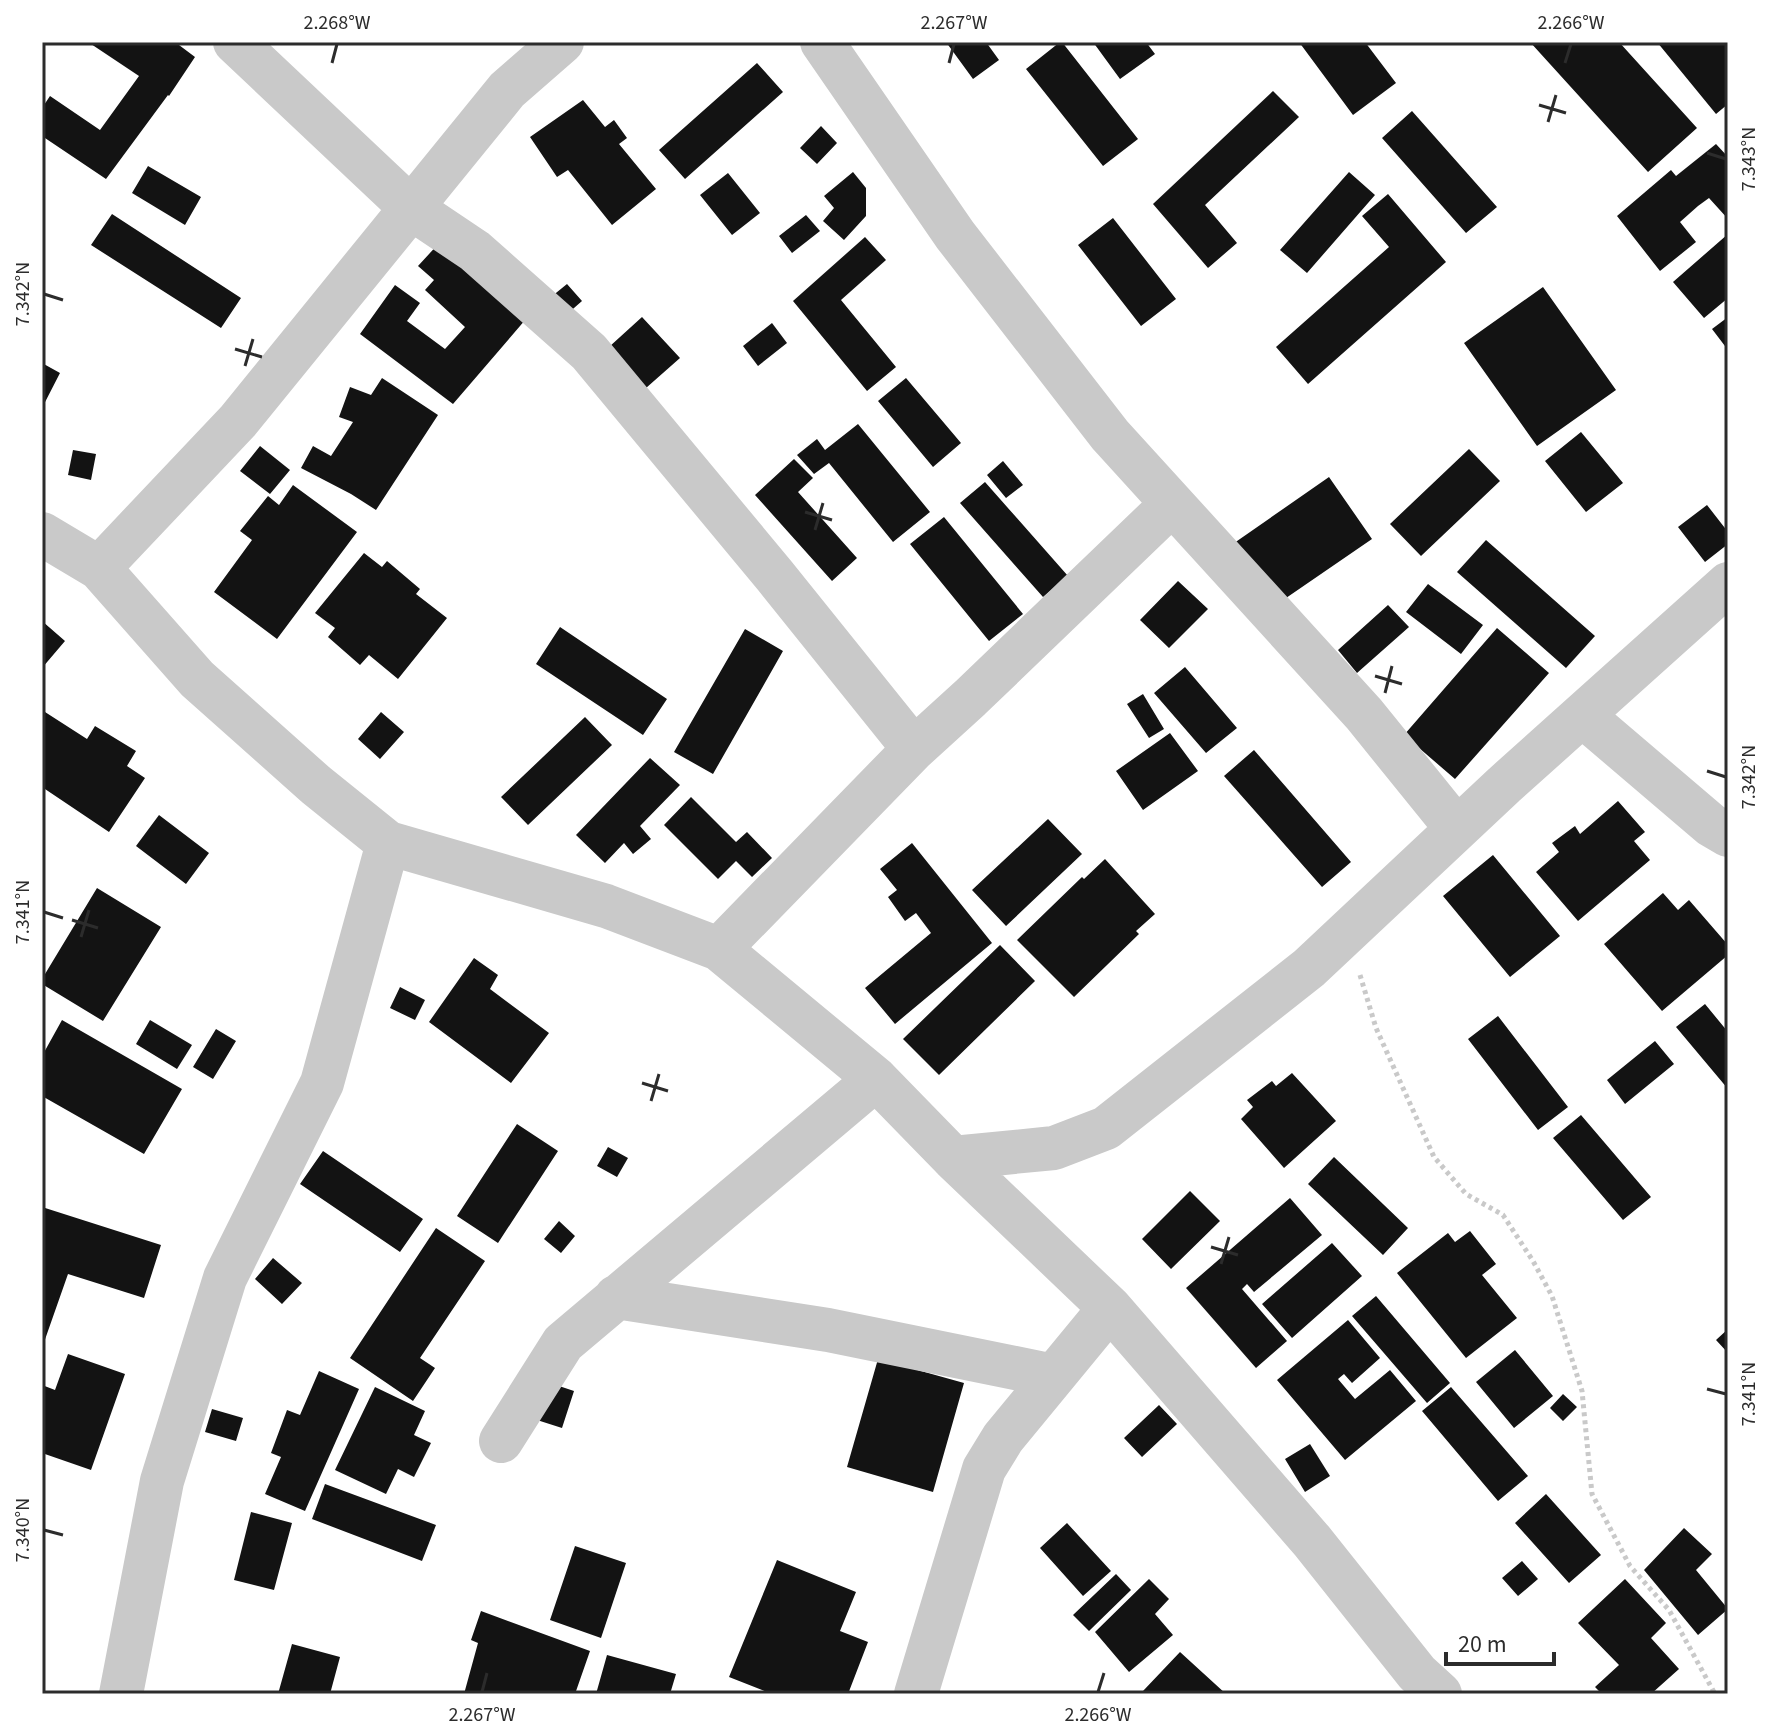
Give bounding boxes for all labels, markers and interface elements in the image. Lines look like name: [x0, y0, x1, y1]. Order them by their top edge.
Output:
text: 2.268°W: [303, 9, 371, 37]
text: 2.267°W: [920, 9, 988, 37]
text: 2.266°W: [1537, 9, 1605, 37]
text: 7.343°N: [1735, 127, 1763, 191]
text: 7.342°N: [9, 262, 37, 326]
text: 7.342°N: [1735, 745, 1763, 809]
text: 7.341°N: [9, 880, 37, 944]
text: 7.341°N: [1735, 1362, 1763, 1426]
text: 7.340°N: [9, 1498, 37, 1562]
scale bar: [1446, 1616, 1554, 1666]
text: 20 m: [1458, 1627, 1507, 1662]
text: 2.267°W: [448, 1701, 516, 1729]
text: 2.266°W: [1064, 1701, 1132, 1729]

